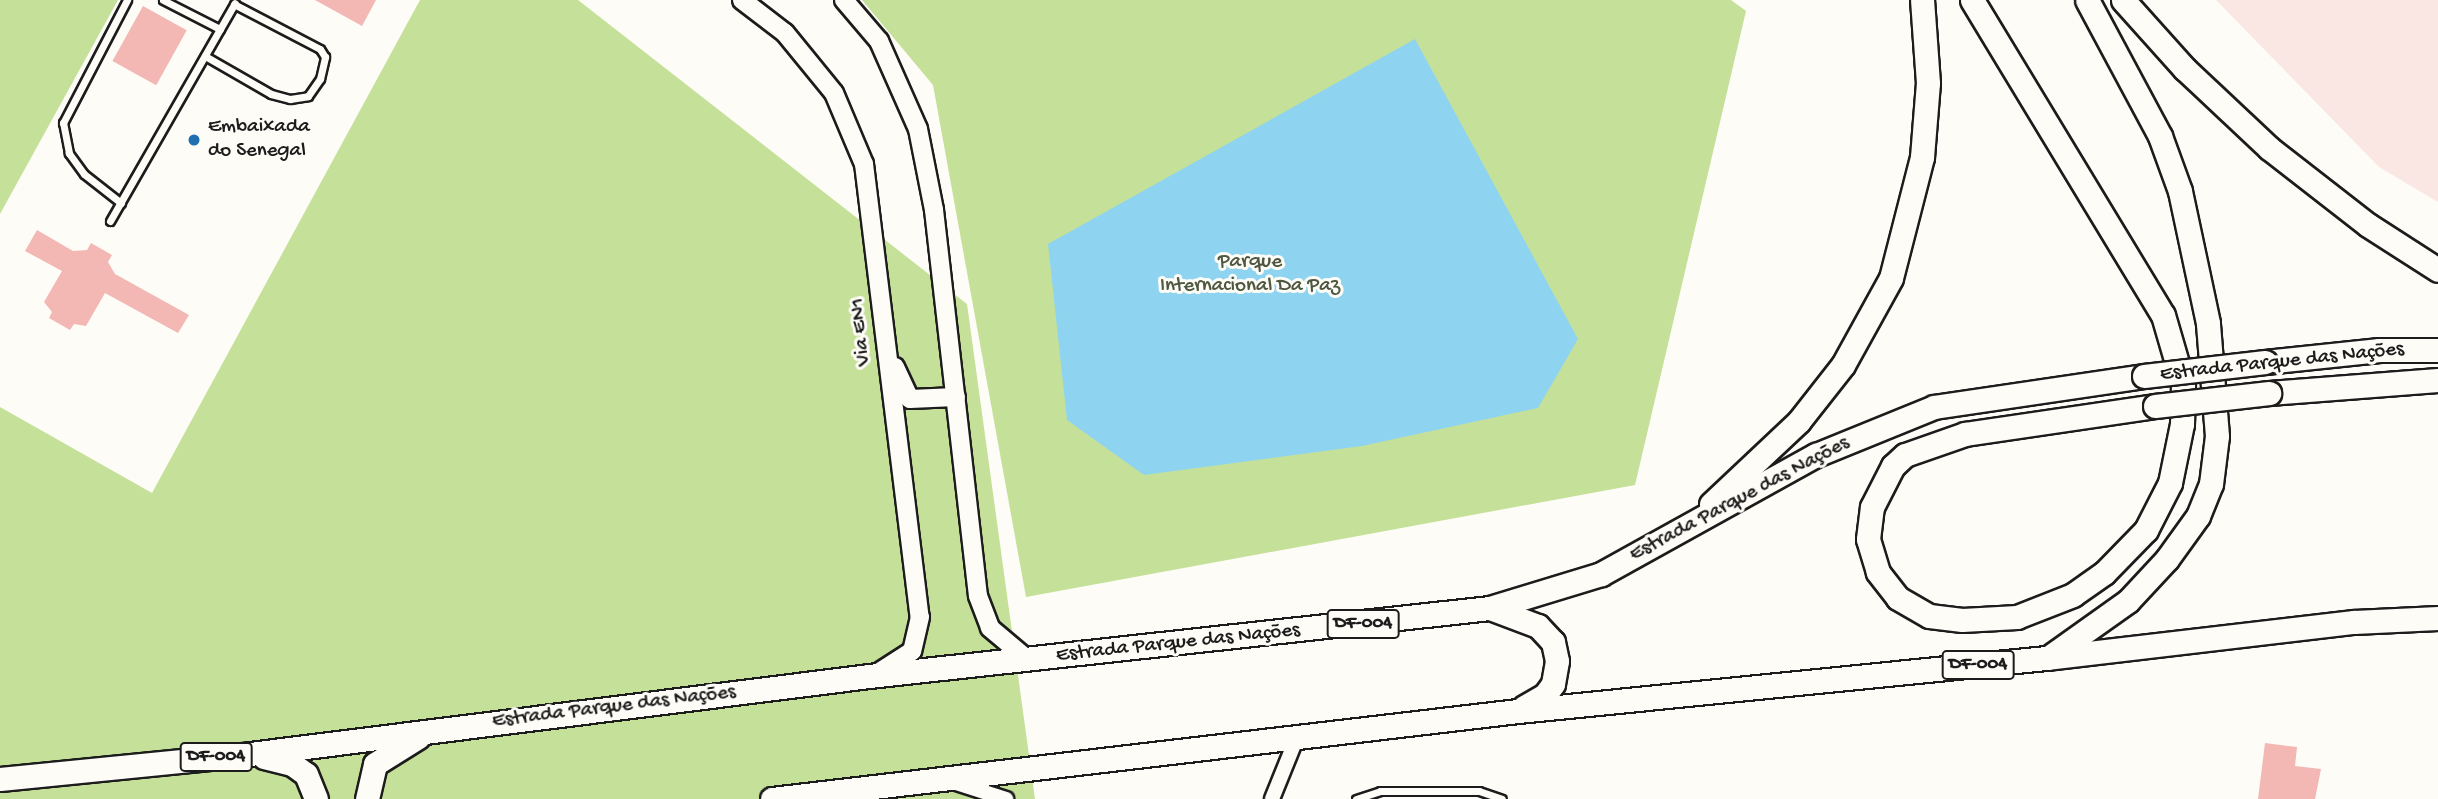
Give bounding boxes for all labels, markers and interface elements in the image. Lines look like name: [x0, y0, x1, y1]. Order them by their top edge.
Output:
place label: Embaixada do Senegal: [208, 115, 310, 165]
marker: Embaixada do Senegal: [186, 132, 202, 148]
park label: Parque Internacional Da Paz: [1160, 250, 1340, 300]
street label: Via EN1: [846, 297, 878, 367]
street label: Estrada Parque das Nações: [2159, 338, 2405, 388]
street label: Estrada Parque das Nações: [1626, 431, 1854, 569]
road number: DF-004: [1326, 608, 1400, 639]
street label: Estrada Parque das Nações: [1055, 619, 1301, 669]
road number: DF-004: [1941, 650, 2015, 680]
street label: Estrada Parque das Nações: [491, 681, 737, 735]
road number: DF-004: [179, 742, 253, 772]

